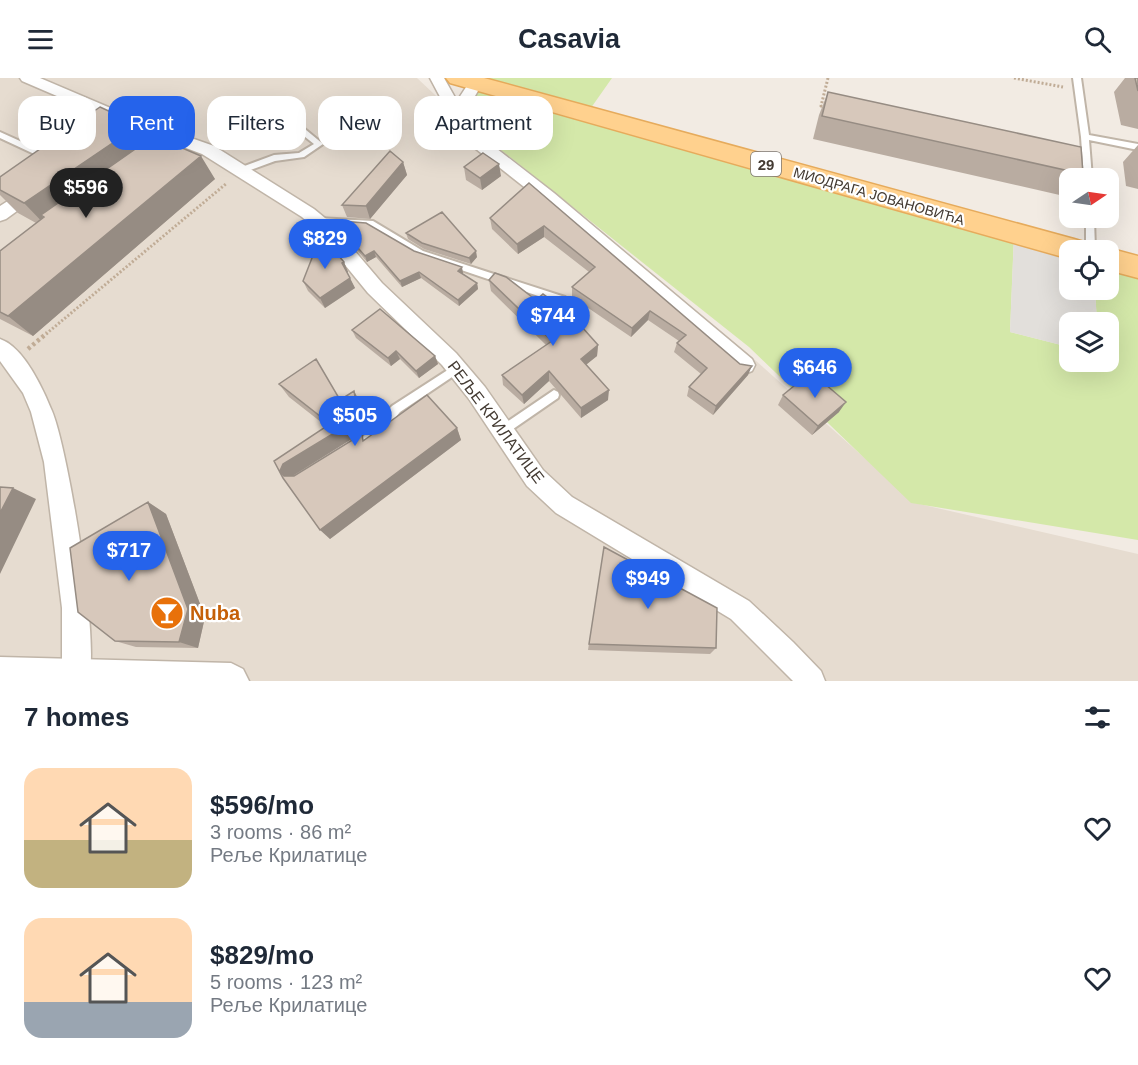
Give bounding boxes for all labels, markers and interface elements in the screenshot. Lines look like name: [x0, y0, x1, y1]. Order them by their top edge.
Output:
icon: menu: [24, 23, 57, 56]
icon: search: [1081, 23, 1114, 56]
text: Casavia: [518, 24, 620, 54]
chip: Buy: [18, 96, 96, 150]
chip: Rent: [108, 96, 195, 150]
chip: Filters: [207, 96, 306, 150]
chip: New: [318, 96, 402, 150]
chip: Apartment: [414, 96, 553, 150]
road number: 29: [751, 152, 781, 176]
street label: МИОДРАГА ЈОВАНОВИЋА: [792, 164, 967, 228]
pin: $596: [50, 168, 122, 219]
north arrow: [1059, 168, 1119, 228]
map controls: [1059, 168, 1119, 372]
text: $596: [64, 176, 108, 198]
pin: $829: [289, 219, 361, 270]
text: $829: [303, 227, 347, 249]
button: locate: [1059, 240, 1119, 300]
pin: $744: [517, 296, 589, 347]
text: $744: [531, 304, 575, 326]
button: layers: [1059, 312, 1119, 372]
pin: $646: [779, 348, 851, 399]
text: $646: [793, 356, 837, 378]
street label: РЕЉЕ КРИЛАТИЦЕ: [445, 358, 547, 486]
pin: $505: [319, 396, 391, 447]
text: $505: [333, 404, 377, 426]
pin: $717: [93, 531, 165, 582]
text: $717: [107, 539, 151, 561]
pin: $949: [612, 559, 684, 610]
text: $949: [626, 567, 670, 589]
bar icon: Nuba: [149, 595, 185, 631]
place label: Nuba: [190, 602, 241, 624]
icon: filters: [1081, 701, 1114, 734]
text: 7 homes: [24, 702, 130, 732]
text: $596/mo: [210, 790, 314, 820]
icon: home: [72, 792, 144, 864]
icon: heart: [1081, 812, 1114, 845]
text: 3 rooms · 86 m²: [210, 821, 351, 843]
text: Реље Крилатице: [210, 844, 367, 866]
text: $829/mo: [210, 940, 314, 970]
icon: home: [72, 942, 144, 1014]
icon: heart: [1081, 962, 1114, 995]
text: 5 rooms · 123 m²: [210, 971, 362, 993]
text: Реље Крилатице: [210, 994, 367, 1016]

